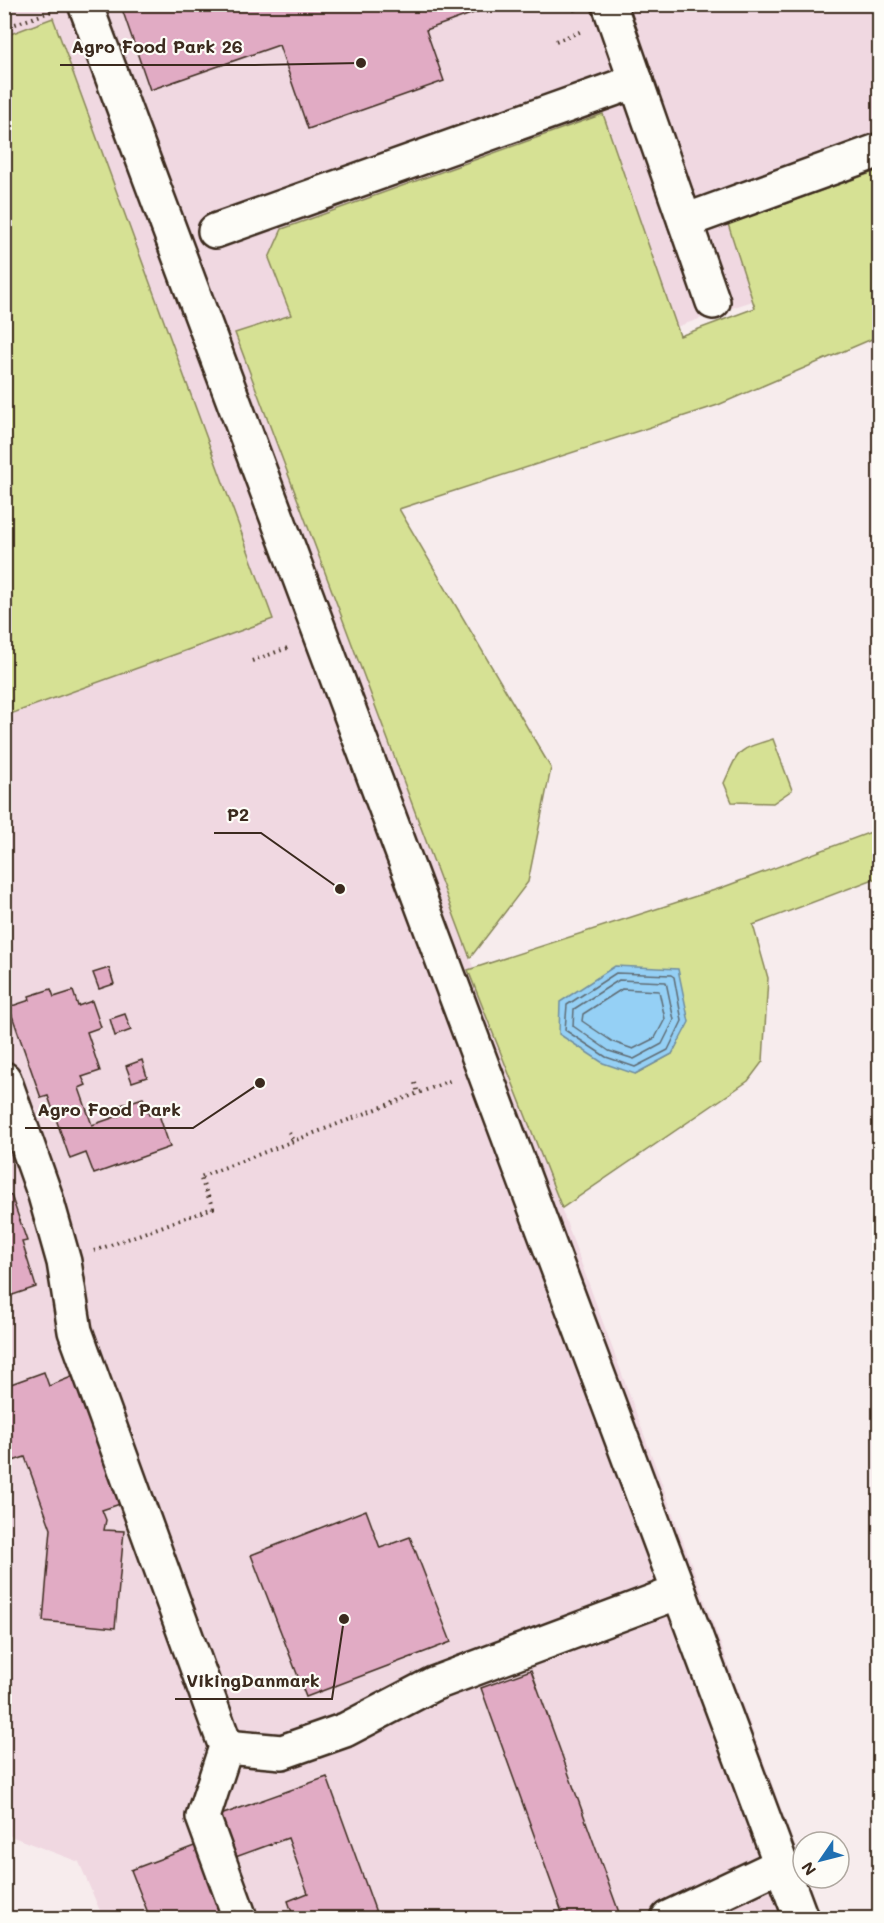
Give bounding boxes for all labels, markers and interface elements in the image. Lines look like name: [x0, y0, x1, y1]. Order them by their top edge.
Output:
callout: Agro Food Park 26: [60, 29, 255, 65]
text: Agro Food Park 26: [71, 34, 243, 58]
callout: P2: [214, 797, 261, 833]
text: P2: [227, 802, 249, 826]
callout: Agro Food Park: [25, 1092, 193, 1128]
text: Agro Food Park: [37, 1097, 181, 1121]
callout: VikingDanmark: [175, 1663, 332, 1699]
text: VikingDanmark: [186, 1668, 320, 1692]
north arrow: [791, 1830, 851, 1890]
text: N: [796, 1858, 820, 1880]

